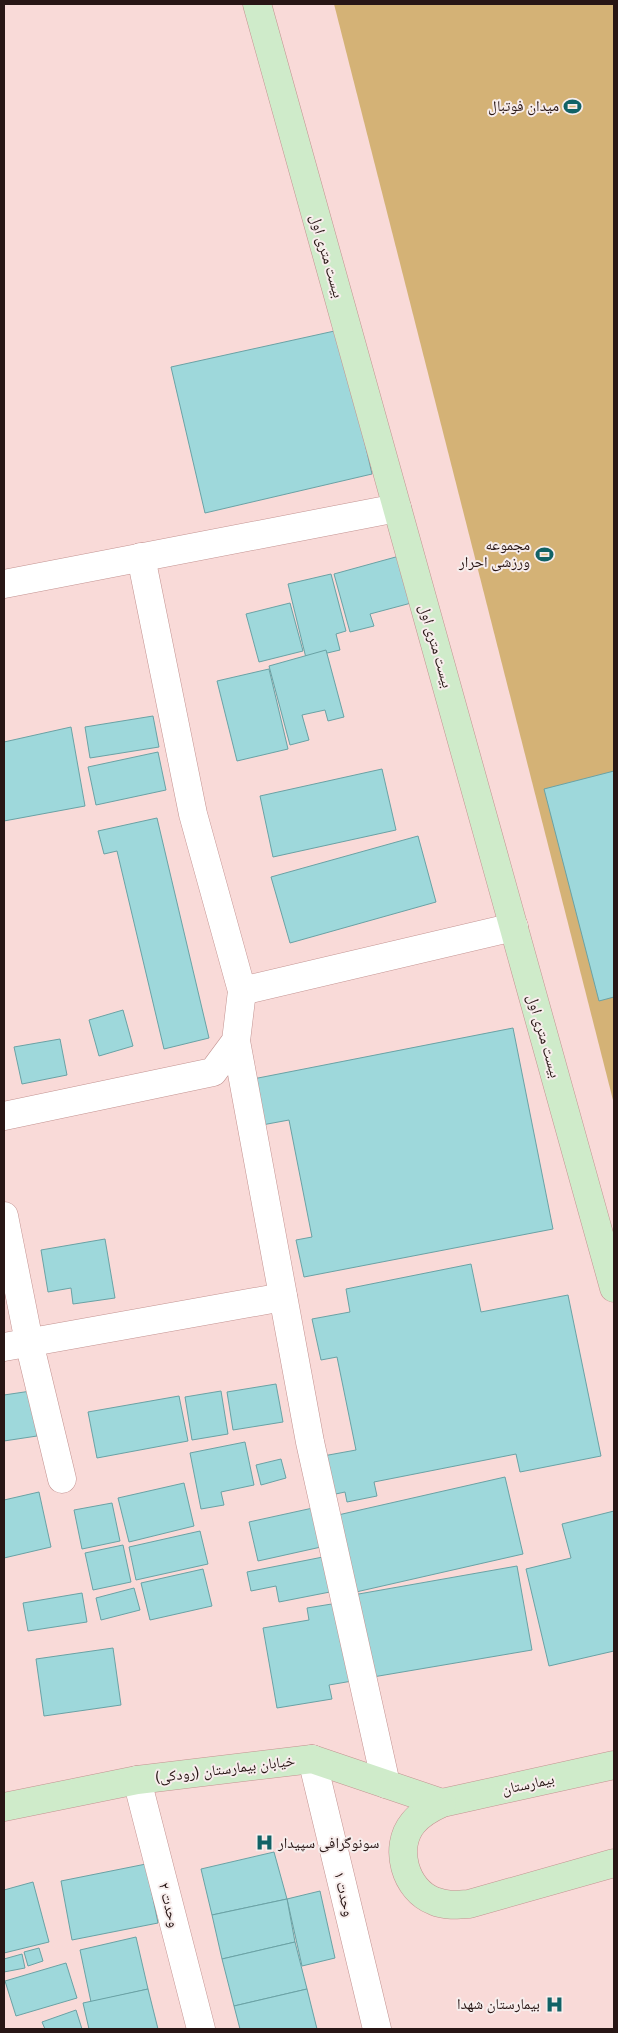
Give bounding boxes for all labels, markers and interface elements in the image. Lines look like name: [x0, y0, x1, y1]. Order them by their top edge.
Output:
sports icon: میدان فوتبال: [563, 96, 583, 116]
place label: میدان فوتبال: [488, 97, 559, 116]
street label: بیست متری اول: [306, 212, 348, 300]
place label: مجموعه ورزشی احرار: [458, 536, 530, 572]
sports icon: مجموعه ورزشی احرار: [534, 544, 554, 564]
street label: بیست متری اول: [415, 602, 457, 690]
street label: بیست متری اول: [523, 992, 565, 1080]
street label: خیابان بیمارستان (رودکی): [154, 1751, 296, 1787]
street label: بیمارستان: [500, 1770, 556, 1799]
hospital icon: سونوگرافی سپیدار: [254, 1833, 274, 1853]
place label: سونوگرافی سپیدار: [277, 1834, 379, 1853]
street label: وحدت ۱: [330, 1870, 358, 1918]
street label: وحدت ۲: [155, 1881, 183, 1929]
hospital icon: بیمارستان شهدا: [544, 1994, 564, 2014]
place label: بیمارستان شهدا: [457, 1995, 540, 2014]

